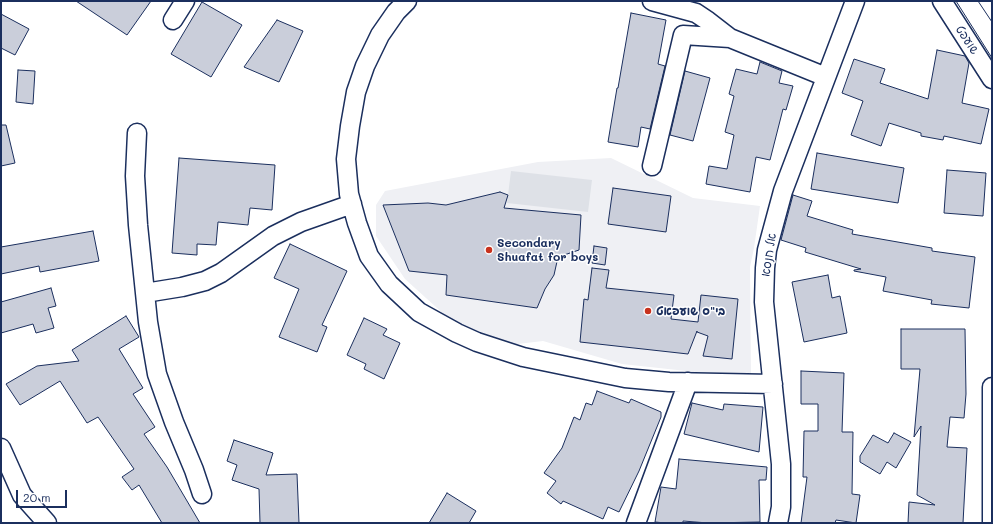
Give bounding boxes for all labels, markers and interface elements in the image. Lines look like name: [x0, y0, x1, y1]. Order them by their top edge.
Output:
street label: שועפט: [952, 23, 982, 57]
street label: אל חנסא: [758, 232, 780, 278]
place label: Secondary Shuafat for boys: [497, 236, 598, 264]
marker: Secondary Shuafat for boys: [484, 245, 494, 255]
place label: בי"ס שועפאט: [656, 304, 725, 318]
marker: בי"ס שועפאט: [643, 306, 653, 316]
scale bar: [18, 482, 69, 508]
text: 20 m: [23, 489, 51, 505]

